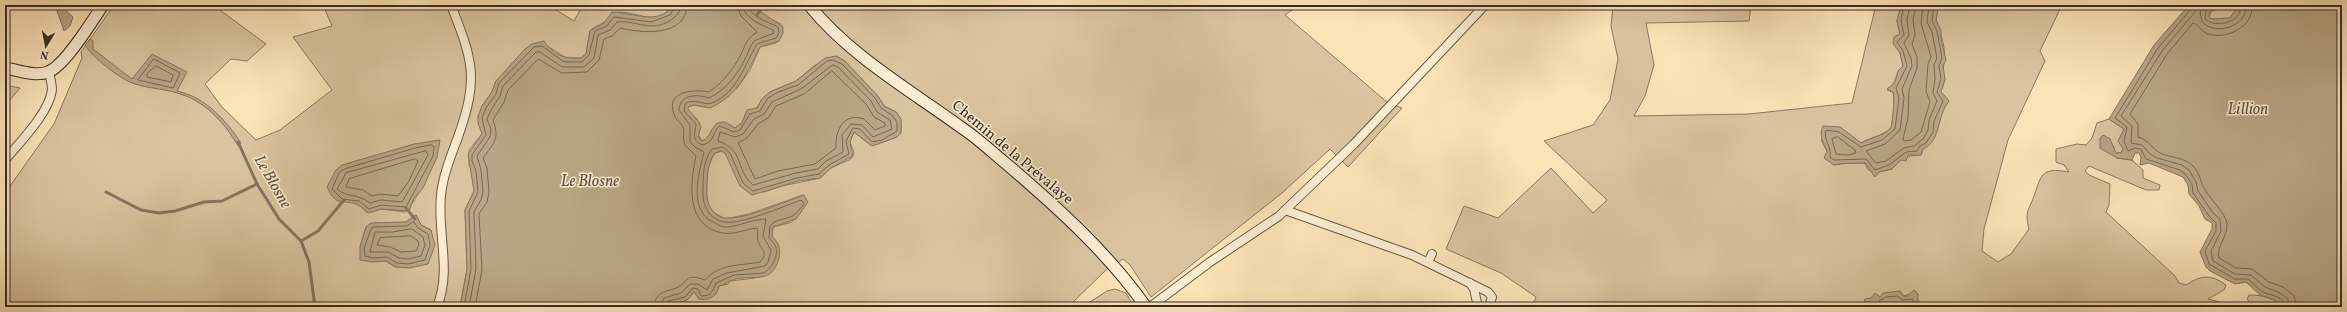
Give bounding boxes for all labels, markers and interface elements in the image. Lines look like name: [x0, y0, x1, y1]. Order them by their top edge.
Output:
north arrow: [26, 26, 66, 66]
text: N: [39, 46, 50, 62]
street label: Chemin de la Prévalaye: [947, 96, 1077, 210]
water label: Lillion: [2228, 99, 2268, 121]
water label: Le Blosne: [248, 151, 296, 213]
water label: Le Blosne: [561, 171, 619, 193]

